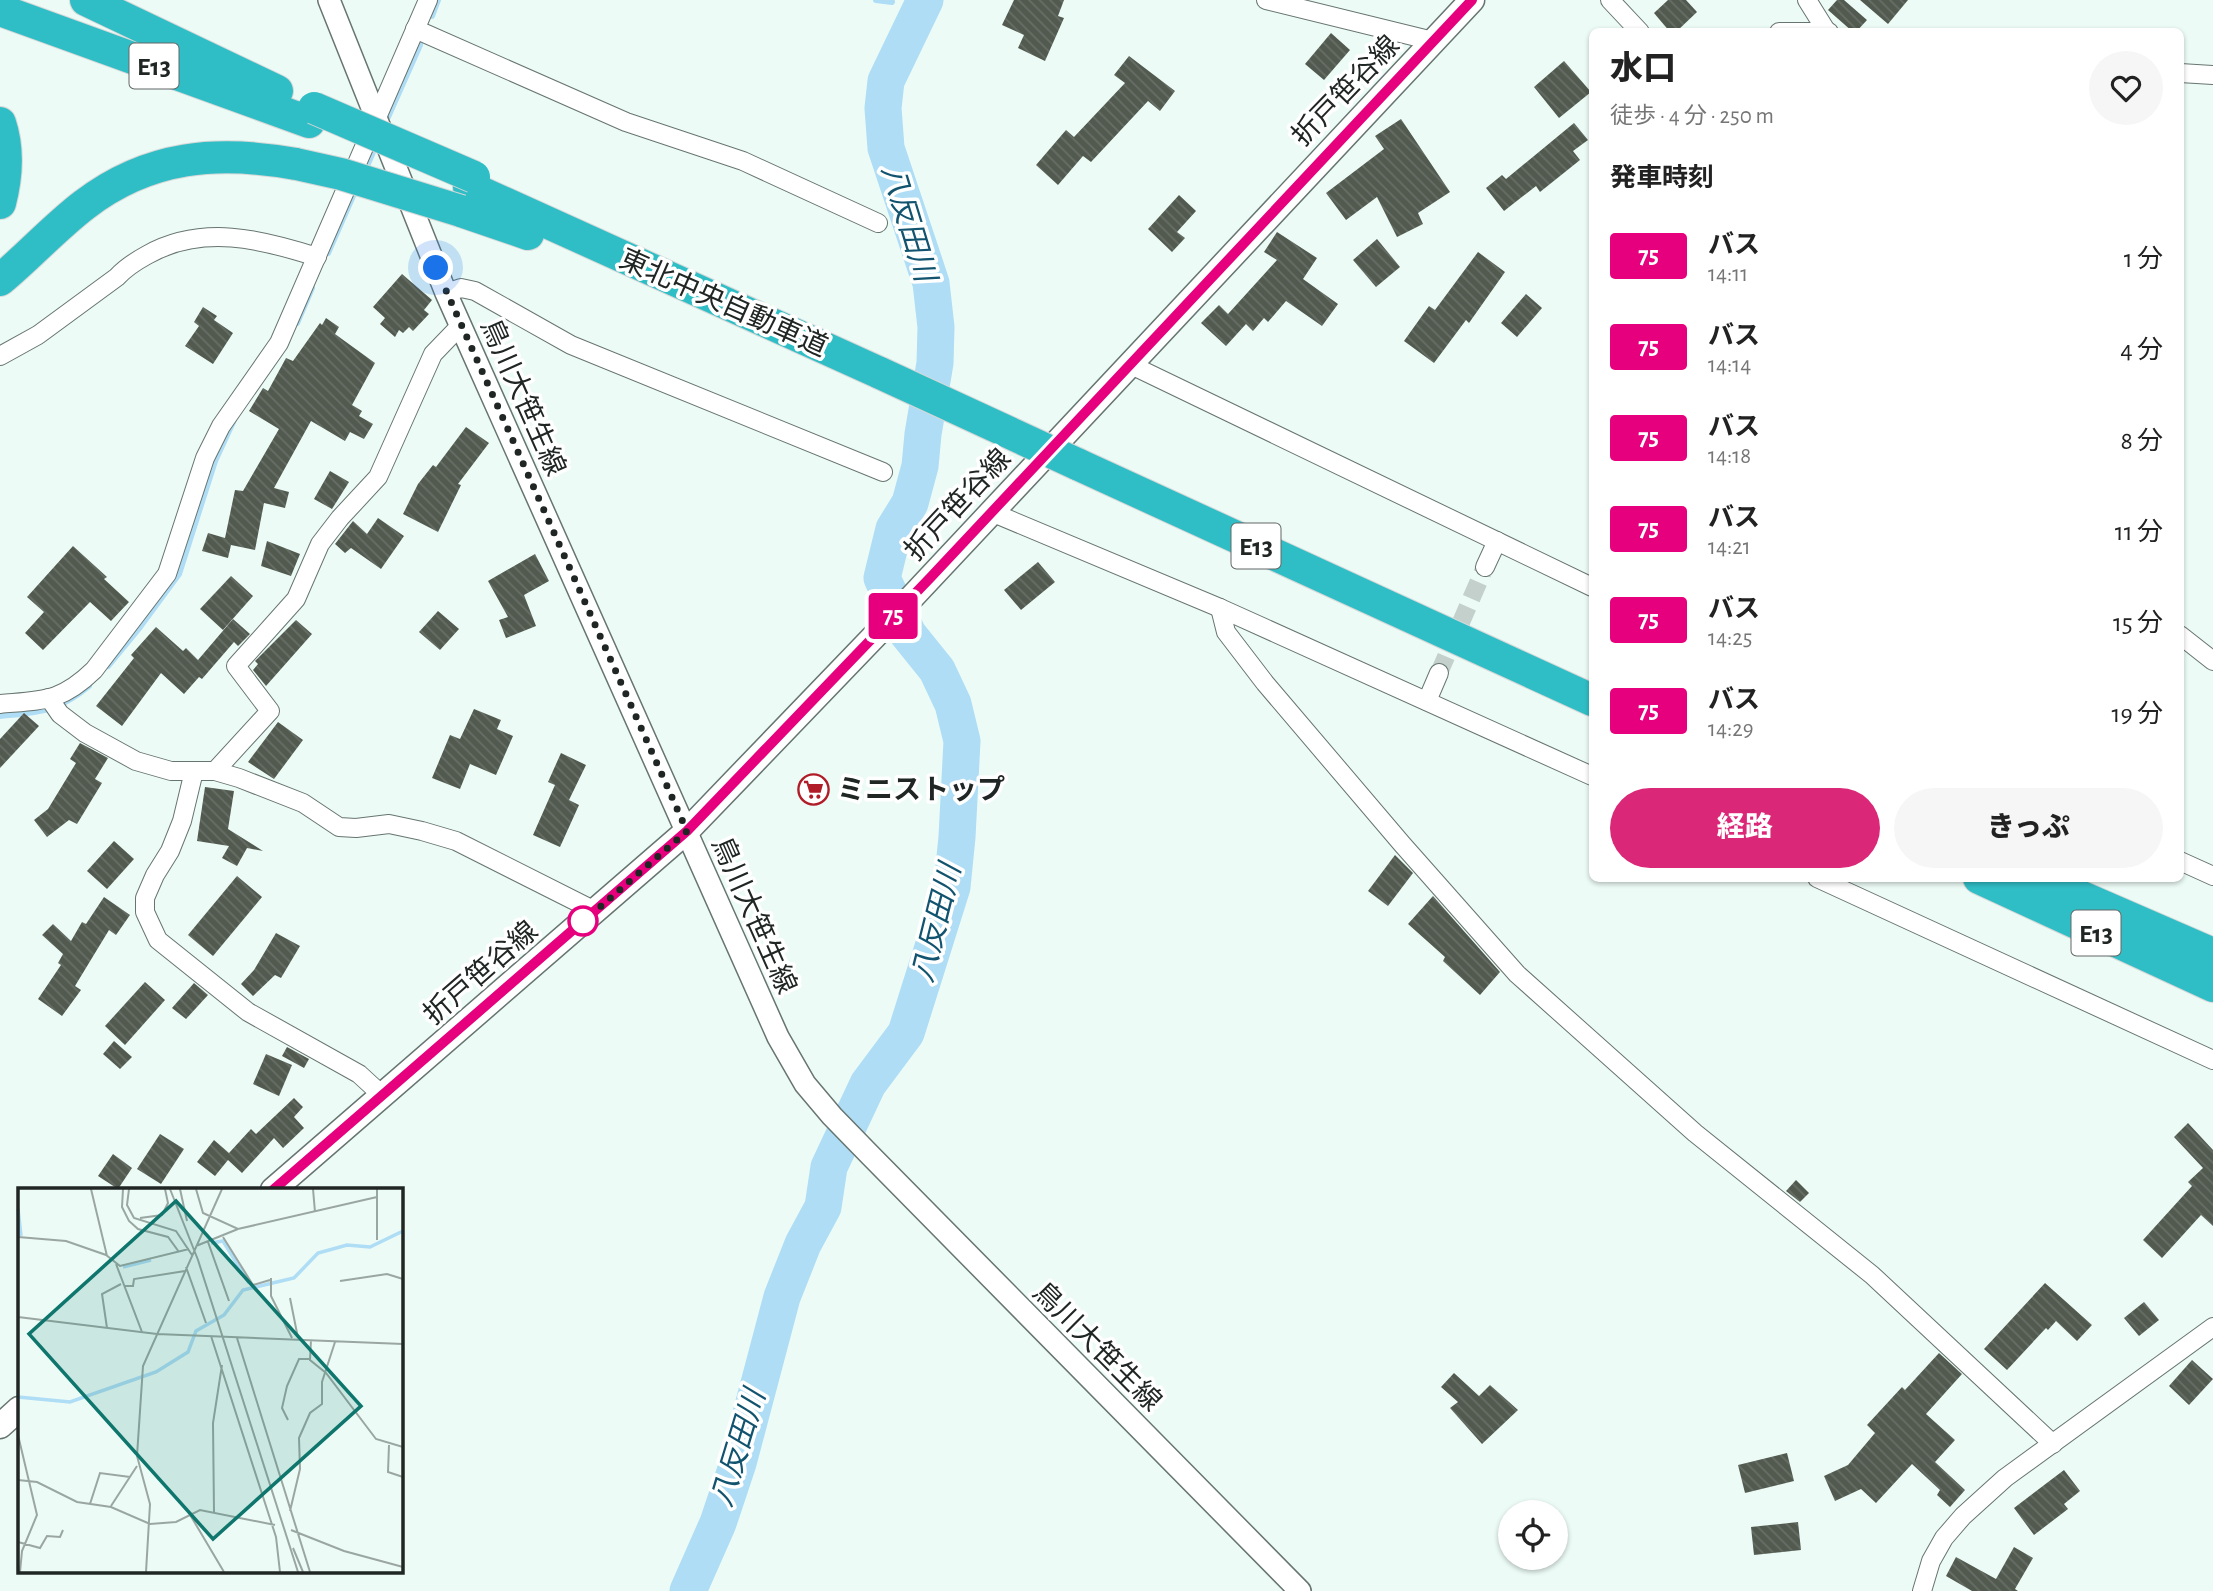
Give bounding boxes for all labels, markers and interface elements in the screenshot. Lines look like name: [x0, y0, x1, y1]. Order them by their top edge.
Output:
street label: 折戸笹谷線: [1286, 30, 1405, 151]
road number: E13: [130, 44, 178, 88]
button: heart: [2089, 51, 2163, 125]
text: 水口: [1610, 53, 1676, 86]
text: 徒歩 · 4 分 · 250 m: [1610, 105, 1774, 128]
water label: 八反田川: [876, 162, 941, 288]
text: 発車時刻: [1610, 165, 1714, 191]
text: バス: [1708, 232, 1760, 258]
street label: 東北中央自動車道: [615, 244, 832, 362]
text: 75: [1638, 244, 1659, 268]
text: 1 分: [2124, 246, 2163, 272]
your location: [418, 250, 453, 285]
text: 14:11: [1708, 263, 1748, 286]
street label: 鳥川大笹生線: [475, 315, 571, 480]
text: バス: [1708, 323, 1760, 349]
text: 75: [1638, 335, 1659, 359]
text: 4 分: [2120, 337, 2163, 363]
text: 14:14: [1708, 354, 1751, 377]
text: バス: [1708, 414, 1760, 440]
text: 75: [1638, 426, 1659, 450]
text: 8 分: [2120, 428, 2163, 454]
street label: 折戸笹谷線: [899, 443, 1016, 566]
text: 14:18: [1708, 445, 1751, 468]
text: バス: [1708, 505, 1760, 531]
text: 75: [1638, 517, 1659, 541]
text: 11 分: [2115, 519, 2163, 545]
road number: E13: [1232, 524, 1280, 568]
text: 14:21: [1708, 536, 1751, 559]
line badge: 75: [862, 593, 924, 639]
text: バス: [1708, 596, 1760, 622]
text: 75: [883, 604, 903, 628]
text: 75: [1638, 608, 1659, 632]
text: 15 分: [2113, 610, 2163, 636]
text: 14:25: [1708, 627, 1752, 650]
text: バス: [1708, 687, 1760, 713]
text: 75: [1638, 699, 1659, 723]
text: 19 分: [2112, 701, 2163, 727]
text: 14:29: [1708, 718, 1754, 741]
supermarket icon: ミニストップ: [797, 772, 831, 806]
place label: ミニストップ: [837, 775, 1005, 805]
button: 経路: [1610, 788, 1880, 868]
button: きっぷ: [1894, 788, 2163, 868]
street label: 鳥川大笹生線: [706, 833, 802, 998]
water label: 八反田川: [908, 858, 967, 985]
unlabelled marker: [568, 906, 598, 936]
road number: E13: [2072, 910, 2120, 956]
street label: 折戸笹谷線: [418, 916, 543, 1030]
inset map: [18, 1188, 402, 1574]
street label: 鳥川大笹生線: [1027, 1277, 1167, 1417]
water label: 八反田川: [707, 1384, 772, 1510]
map controls: [1498, 1500, 1568, 1570]
button: locate: [1498, 1500, 1568, 1570]

